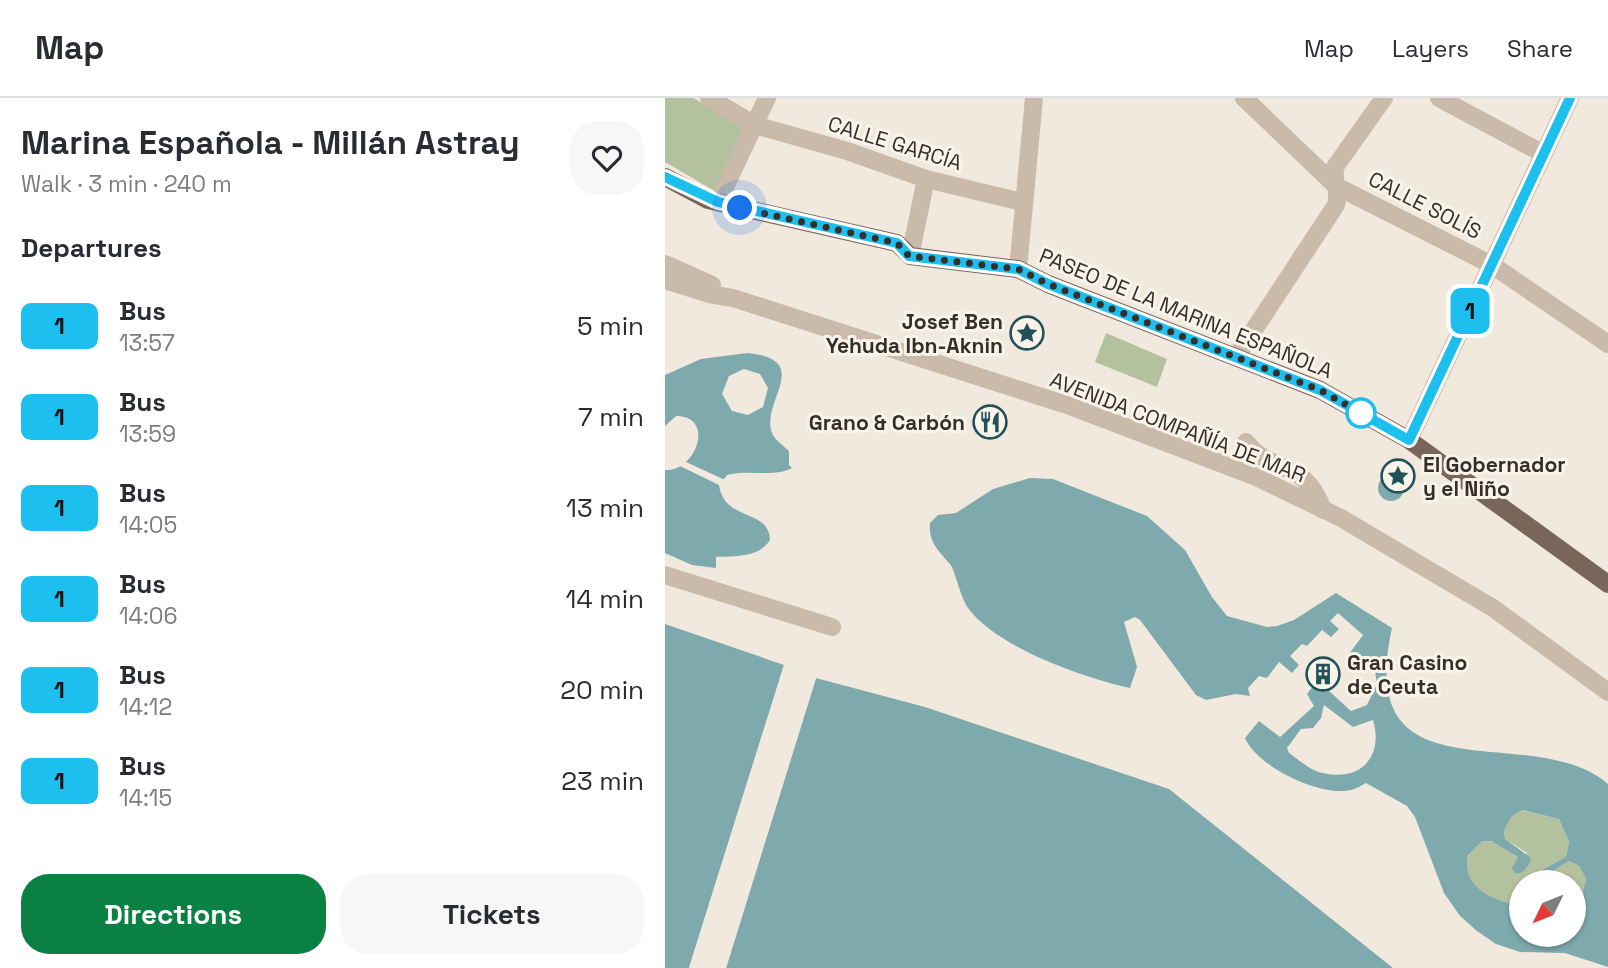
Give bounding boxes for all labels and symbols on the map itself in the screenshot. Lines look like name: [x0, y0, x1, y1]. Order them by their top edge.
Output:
street label: CALLE GARCÍA: [825, 110, 965, 176]
street label: CALLE SOLÍS: [1364, 165, 1486, 245]
your location: [722, 190, 757, 225]
street label: PASEO DE LA MARINA ESPAÑOLA: [1035, 242, 1337, 384]
line badge: 1: [1447, 288, 1493, 334]
place label: Josef Ben Yehuda Ibn-Aknin: [826, 308, 1003, 359]
place icon: Josef Ben Yehuda Ibn-Aknin: [1008, 314, 1046, 352]
street label: AVENIDA COMPAÑÍA DE MAR: [1046, 366, 1310, 488]
unlabelled marker: [1346, 398, 1376, 428]
restaurant icon: Grano & Carbón: [971, 403, 1009, 441]
place label: Grano & Carbón: [809, 409, 965, 436]
place label: El Gobernador y el Niño: [1423, 451, 1566, 502]
place icon: El Gobernador y el Niño: [1379, 457, 1417, 495]
place label: Gran Casino de Ceuta: [1347, 649, 1467, 700]
building icon: Gran Casino de Ceuta: [1304, 655, 1342, 693]
north arrow: [1509, 870, 1585, 947]

